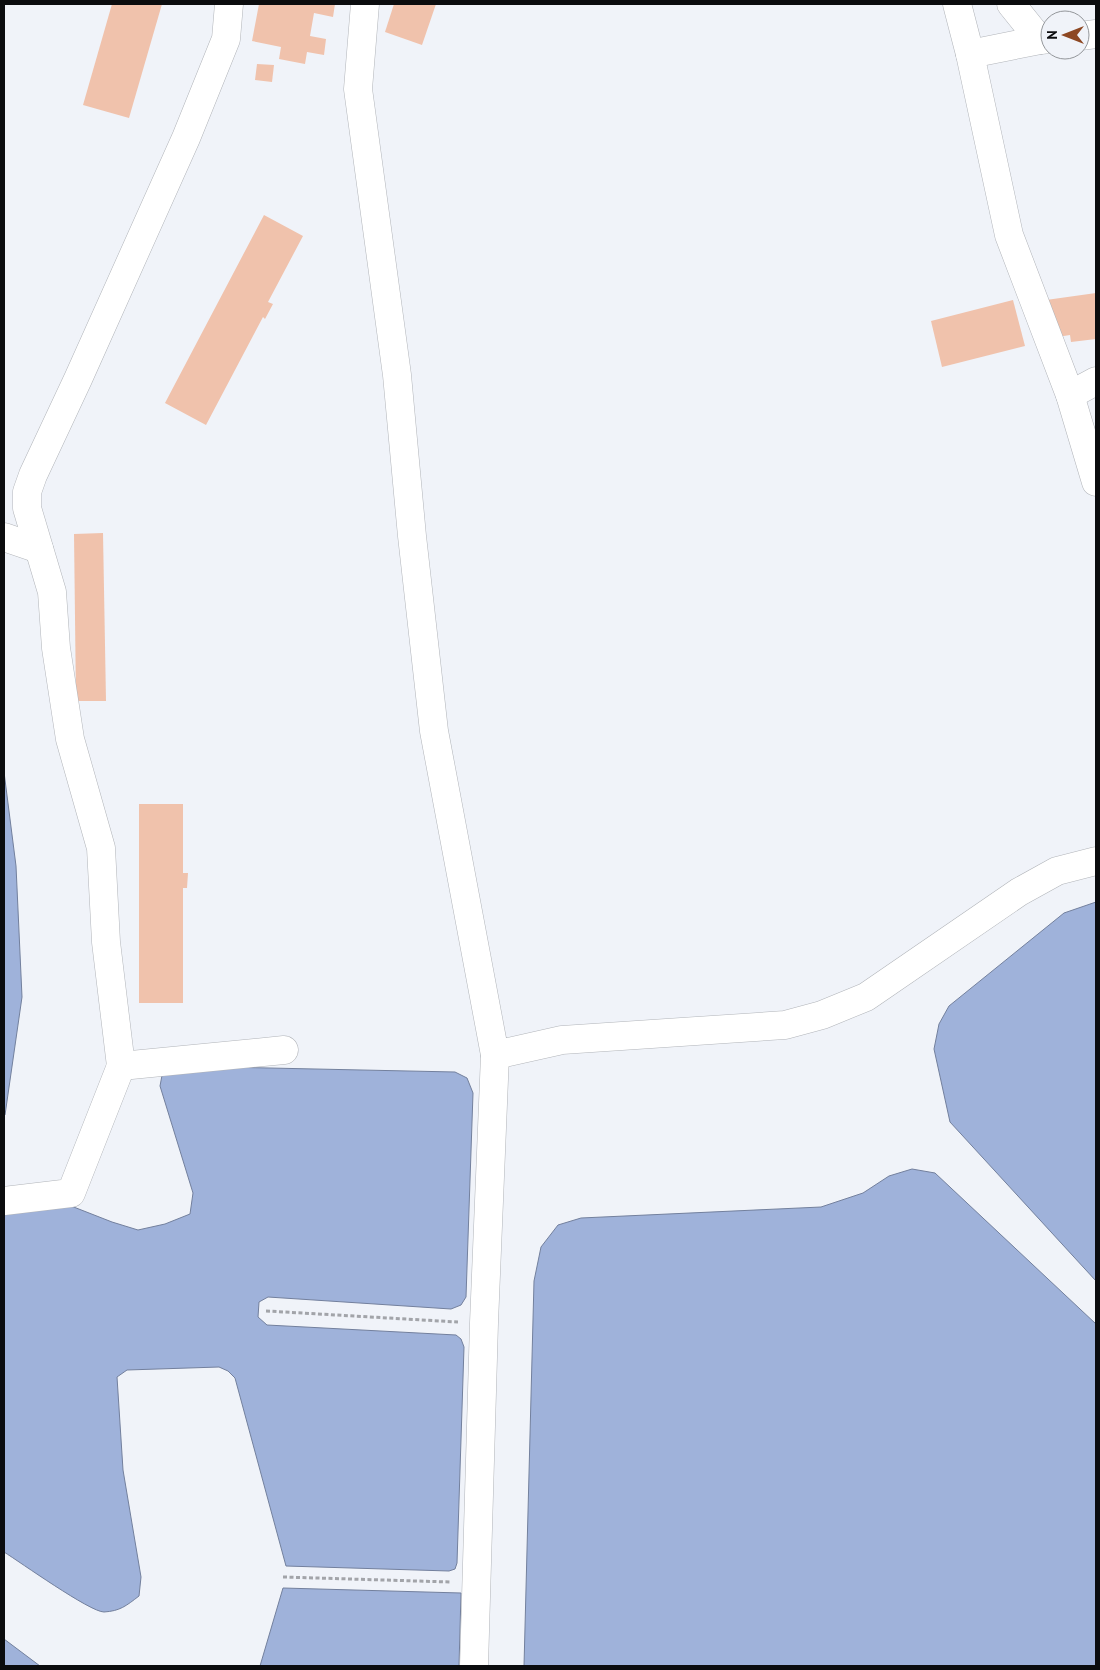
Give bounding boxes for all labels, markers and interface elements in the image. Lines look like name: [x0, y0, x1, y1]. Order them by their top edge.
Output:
north arrow: [1040, 10, 1090, 60]
text: N: [1043, 30, 1061, 40]

